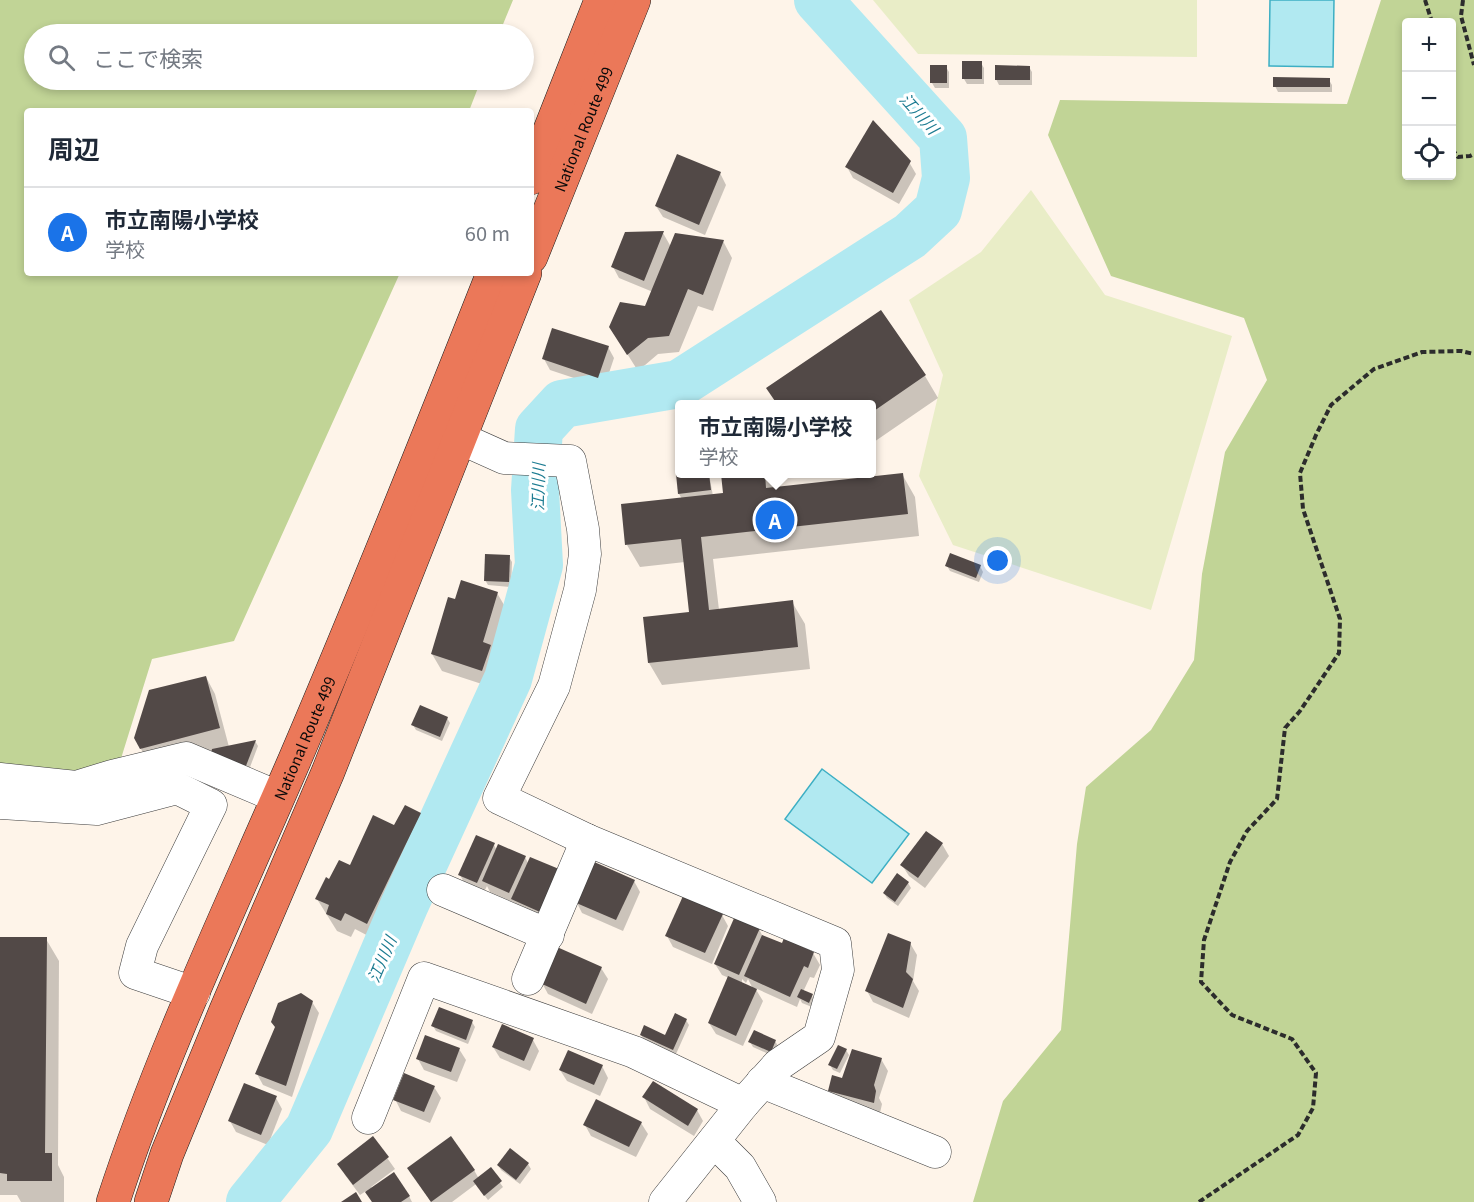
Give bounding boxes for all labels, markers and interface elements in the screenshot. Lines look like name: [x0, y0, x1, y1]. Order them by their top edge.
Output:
map controls: [1402, 18, 1456, 180]
button: +: [1402, 18, 1456, 72]
search box: [24, 24, 534, 90]
icon: search: [45, 41, 78, 74]
text: ここで検索: [93, 41, 203, 73]
street label: National Route 499: [548, 63, 617, 194]
button: −: [1402, 72, 1456, 126]
water label: 江川川: [895, 87, 946, 140]
button: locate: [1402, 126, 1456, 180]
text: 周辺: [48, 129, 100, 166]
text: 市立南陽小学校: [105, 202, 259, 234]
text: A: [61, 218, 74, 247]
text: 60 m: [465, 218, 510, 247]
text: 学校: [105, 234, 145, 263]
popup: [675, 400, 876, 478]
text: 市立南陽小学校: [698, 409, 853, 441]
text: 学校: [698, 441, 738, 470]
water label: 江川川: [525, 461, 549, 511]
pin: A: [756, 498, 794, 542]
your location: [983, 546, 1012, 575]
street label: National Route 499: [268, 673, 340, 803]
water label: 江川川: [361, 930, 402, 986]

